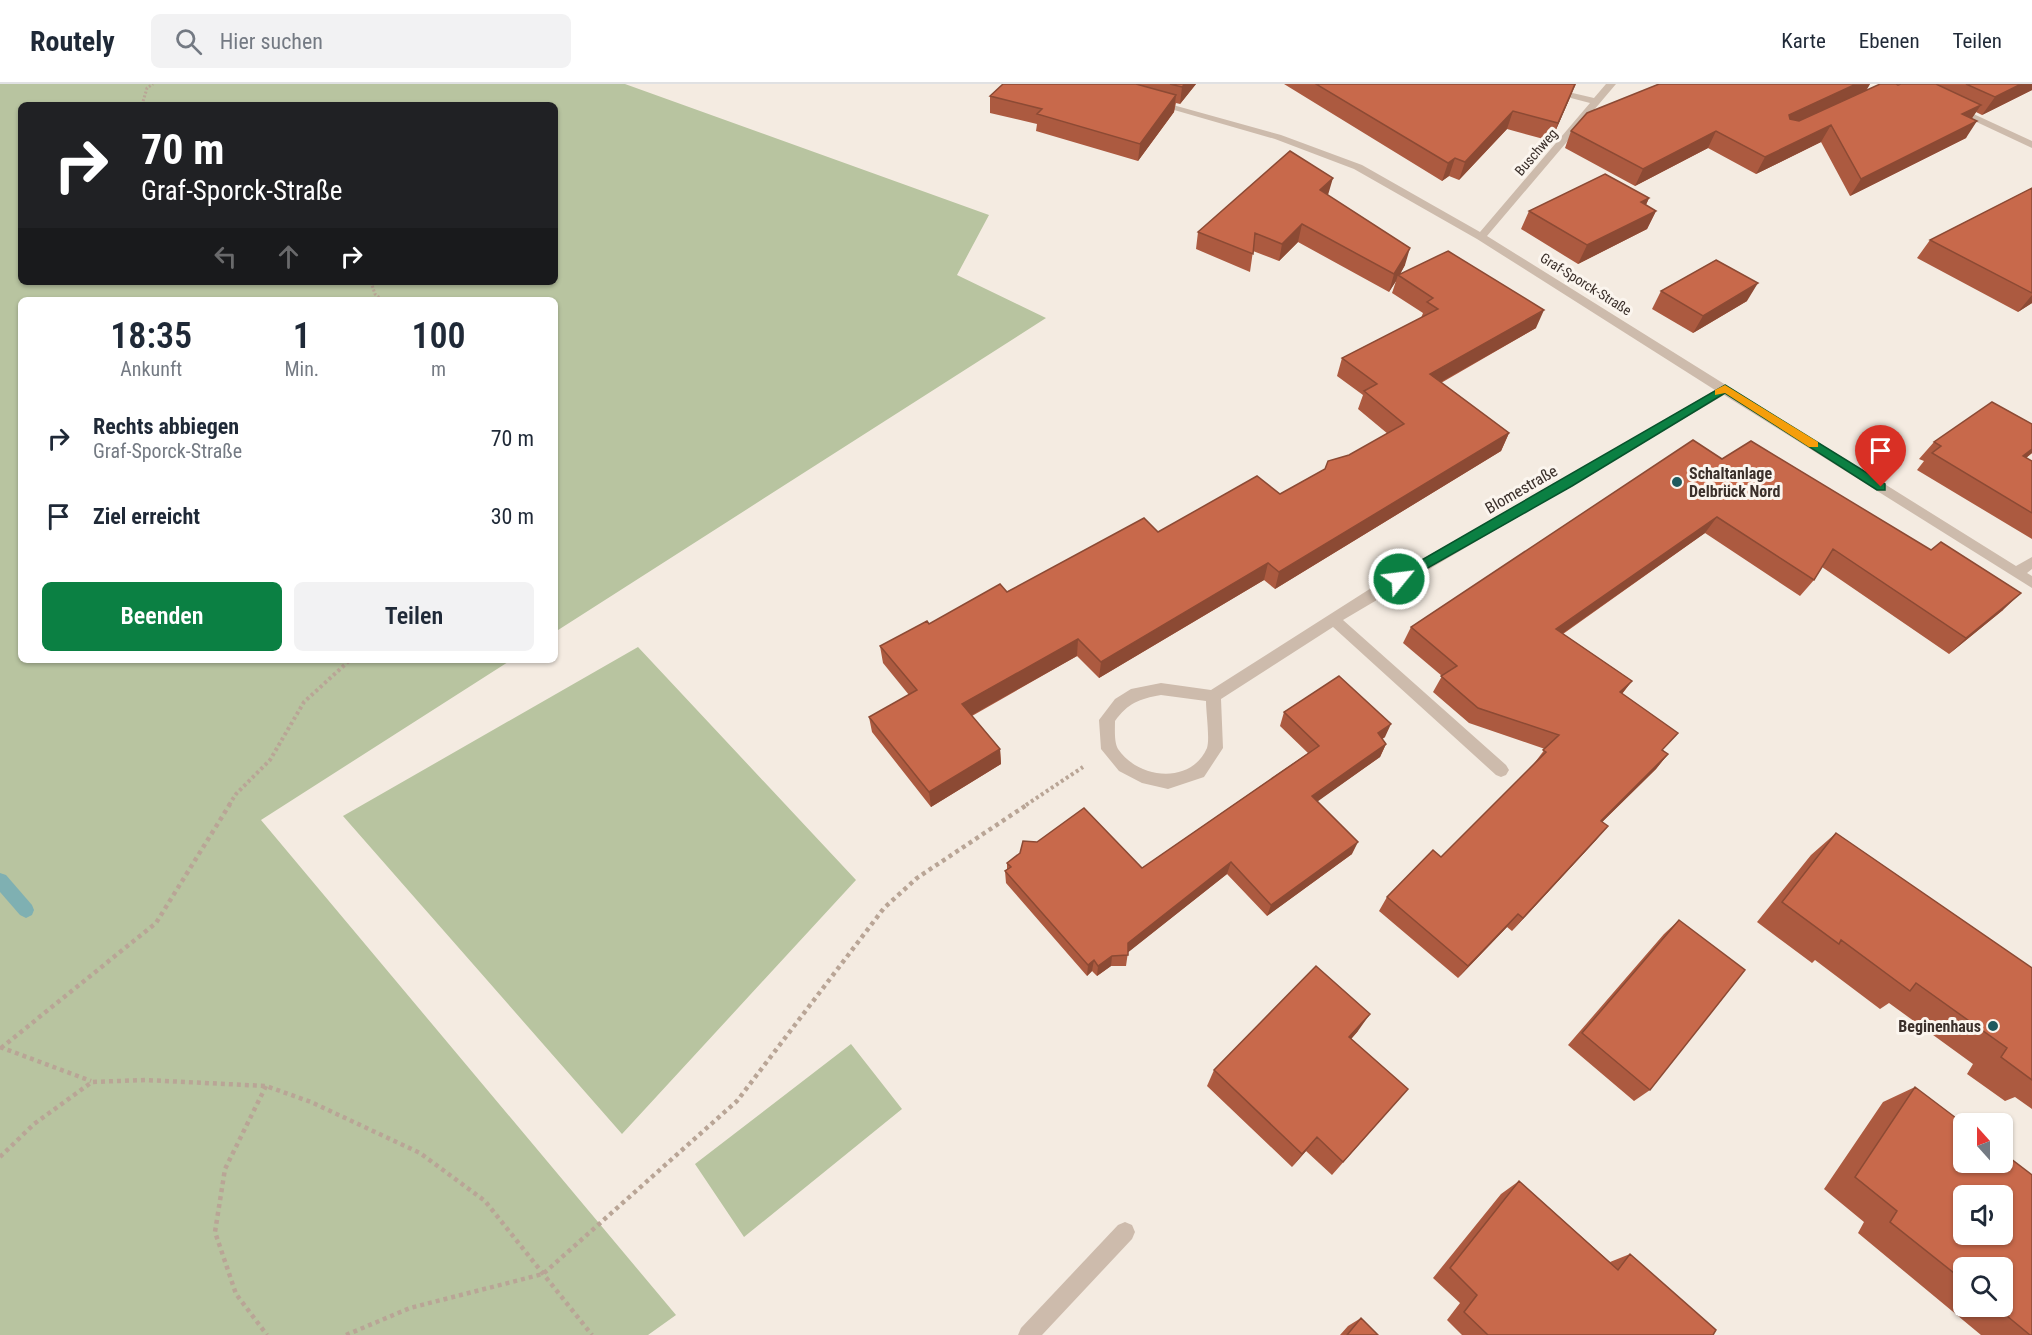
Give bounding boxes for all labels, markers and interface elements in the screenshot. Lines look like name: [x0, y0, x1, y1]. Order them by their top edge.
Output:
search box: [151, 14, 571, 68]
text: Routely: [30, 25, 115, 58]
icon: search: [172, 25, 205, 58]
text: Hier suchen: [220, 29, 323, 54]
text: Karte: [1781, 29, 1826, 53]
text: Ebenen: [1859, 29, 1920, 53]
text: Teilen: [1953, 29, 2002, 53]
text: 70 m: [141, 125, 224, 174]
street label: Buschweg: [1511, 125, 1561, 179]
icon: right: [42, 126, 120, 204]
text: Graf-Sporck-Straße: [141, 175, 342, 207]
icon: left: [209, 240, 242, 273]
icon: ahead: [272, 240, 305, 273]
icon: right: [335, 240, 368, 273]
street label: Graf-Sporck-Straße: [1537, 250, 1635, 319]
text: 18:35: [110, 315, 192, 357]
text: 1: [293, 315, 311, 357]
text: 100: [411, 315, 466, 357]
text: Ankunft: [120, 357, 182, 381]
text: Min.: [284, 357, 319, 381]
text: m: [431, 357, 446, 381]
text: Rechts abbiegen: [93, 414, 239, 439]
icon: right: [42, 422, 75, 455]
pin: [1855, 425, 1906, 487]
text: 70 m: [491, 426, 534, 451]
icon: arrive: [1864, 434, 1897, 467]
text: Graf-Sporck-Straße: [93, 439, 242, 463]
street label: Blomestraße: [1482, 461, 1561, 518]
place label: Schaltanlage Delbrück Nord: [1689, 464, 1780, 501]
marker: Schaltanlage Delbrück Nord: [1670, 475, 1684, 489]
icon: arrive: [42, 500, 75, 533]
text: Ziel erreicht: [93, 504, 200, 529]
text: 30 m: [491, 504, 534, 529]
position arrow: [1367, 547, 1431, 611]
button: Beenden: [42, 582, 282, 651]
button: Teilen: [294, 582, 534, 651]
place label: Beginenhaus: [1898, 1017, 1981, 1036]
marker: Beginenhaus: [1986, 1019, 2000, 1033]
north arrow: [1953, 1113, 2013, 1173]
map controls: [1953, 1113, 2013, 1317]
button: sound: [1953, 1185, 2013, 1245]
button: search: [1953, 1257, 2013, 1317]

